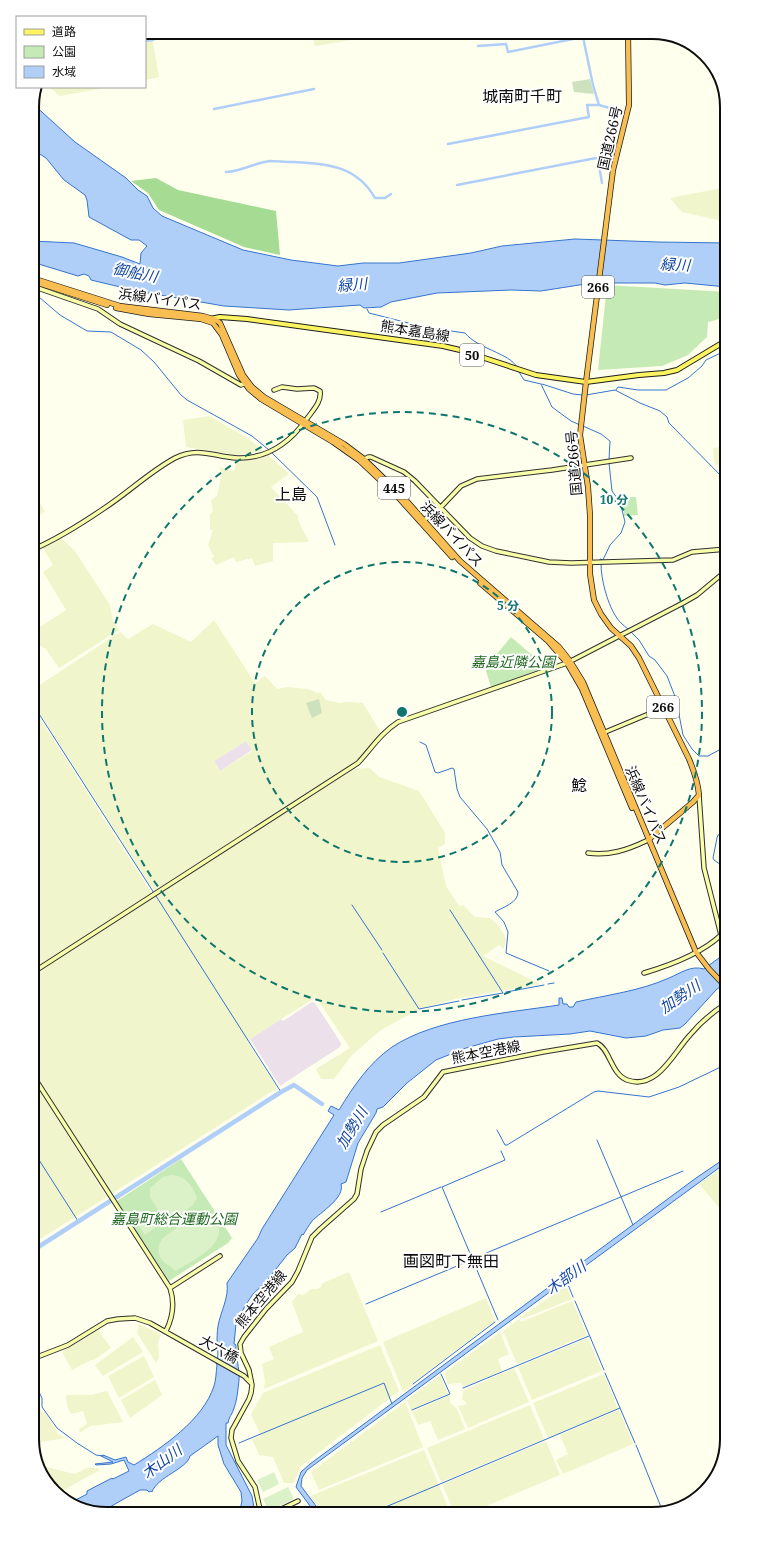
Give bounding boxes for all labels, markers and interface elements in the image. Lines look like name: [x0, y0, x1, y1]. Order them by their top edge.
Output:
legend: [16, 16, 146, 88]
text: 道路: [52, 23, 76, 40]
text: 公園: [52, 43, 76, 60]
text: 水域: [52, 63, 76, 80]
district label: 城南町千町: [482, 85, 562, 107]
street label: 国道266号: [593, 104, 626, 172]
water label: 緑川: [660, 253, 693, 275]
water label: 御船川: [111, 258, 161, 287]
water label: 緑川: [336, 273, 370, 295]
road number: 266: [582, 276, 614, 298]
street label: 浜線バイパス: [117, 283, 203, 314]
street label: 熊本嘉島線: [379, 316, 451, 345]
road number: 50: [460, 344, 484, 366]
street label: 国道266号: [561, 430, 586, 496]
road number: 445: [378, 477, 410, 499]
district label: 上島: [275, 483, 307, 505]
text: 10 分: [600, 491, 628, 508]
street label: 浜線バイパス: [417, 497, 488, 571]
text: 5 分: [497, 597, 519, 614]
park label: 嘉島近隣公園: [471, 652, 557, 671]
road number: 266: [647, 696, 679, 718]
centre of rings: [395, 705, 409, 719]
street label: 浜線バイパス: [621, 763, 672, 847]
district label: 鯰: [571, 774, 587, 796]
water label: 加勢川: [655, 974, 705, 1017]
street label: 熊本空港線: [450, 1036, 522, 1068]
water label: 加勢川: [331, 1101, 372, 1152]
park label: 嘉島町総合運動公園: [111, 1209, 239, 1228]
district label: 画図町下無田: [403, 1250, 499, 1272]
water label: 木部川: [541, 1255, 591, 1299]
street label: 熊本空港線: [231, 1266, 290, 1332]
street label: 大六橋: [196, 1330, 242, 1367]
water label: 木山川: [137, 1438, 187, 1483]

